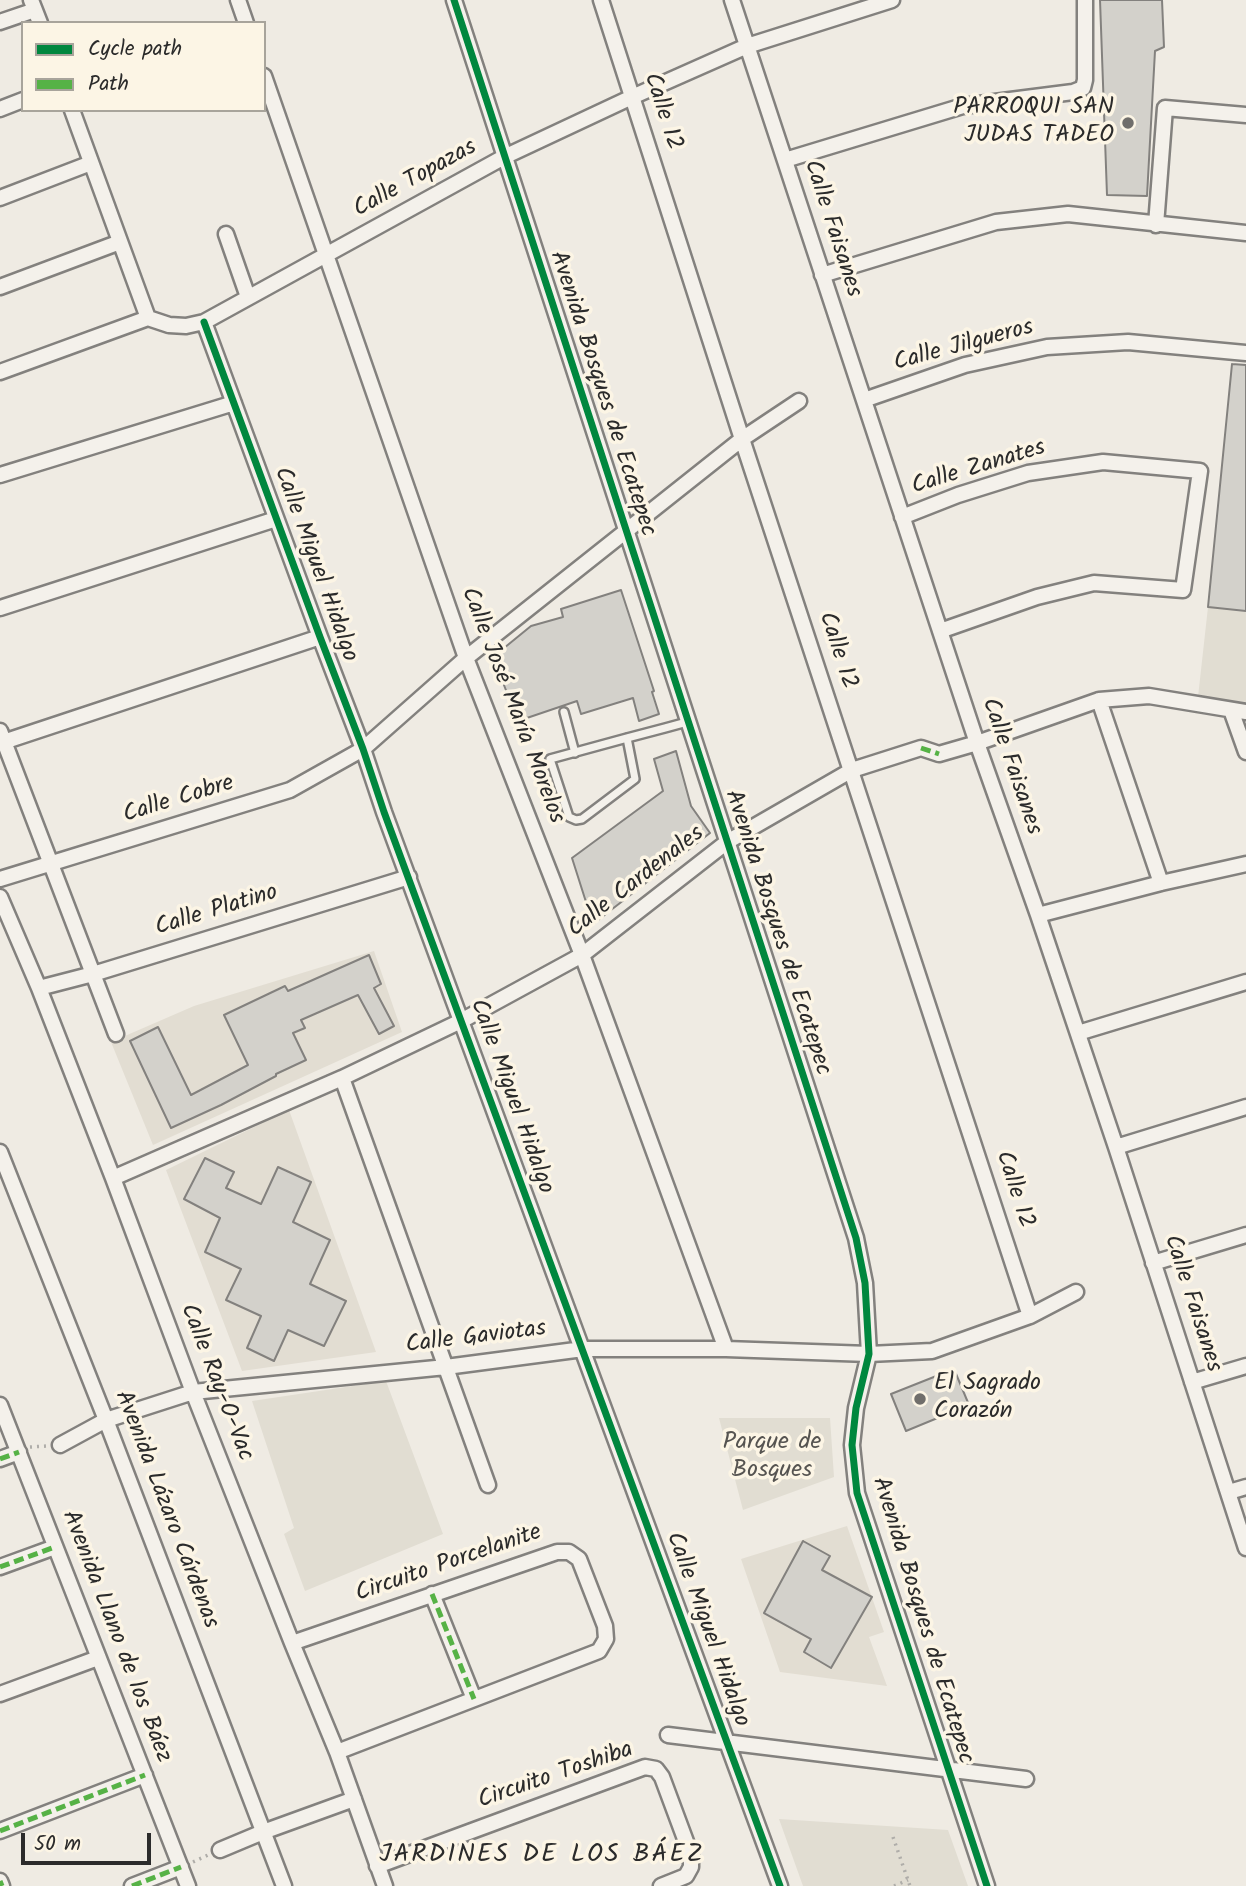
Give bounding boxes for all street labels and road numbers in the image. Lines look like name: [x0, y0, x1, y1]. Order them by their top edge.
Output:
street label: Calle 12: [635, 70, 687, 154]
street label: Calle Topazas: [349, 134, 483, 226]
street label: Calle Faisanes: [795, 157, 867, 301]
street label: Avenida Bosques de Ecatepec: [541, 248, 661, 540]
street label: Calle Jilgueros: [891, 315, 1037, 379]
street label: Calle Zanates: [909, 435, 1049, 503]
street label: Calle Miguel Hidalgo: [265, 464, 363, 666]
street label: Calle José María Morelos: [453, 584, 569, 828]
street label: Calle 12: [810, 609, 862, 693]
street label: Calle Faisanes: [973, 695, 1047, 839]
street label: Calle Cobre: [120, 771, 238, 831]
street label: Avenida Bosques de Ecatepec: [716, 787, 836, 1079]
street label: Calle Cardenales: [563, 821, 711, 945]
street label: Calle Platino: [152, 880, 282, 944]
street label: Calle Miguel Hidalgo: [461, 996, 559, 1198]
street label: Calle 12: [987, 1148, 1039, 1232]
street label: Calle Faisanes: [1155, 1232, 1227, 1376]
street label: Calle Ray-O-Vac: [172, 1300, 258, 1466]
street label: Calle Gaviotas: [404, 1316, 548, 1362]
street label: Avenida Lázaro Cárdenas: [106, 1387, 224, 1633]
street label: Avenida Bosques de Ecatepec: [864, 1474, 978, 1768]
street label: Avenida Llano de los Báez: [54, 1507, 176, 1767]
street label: Circuito Porcelanite: [352, 1520, 546, 1610]
street label: Calle Miguel Hidalgo: [657, 1529, 755, 1731]
street label: Circuito Toshiba: [475, 1737, 637, 1817]

